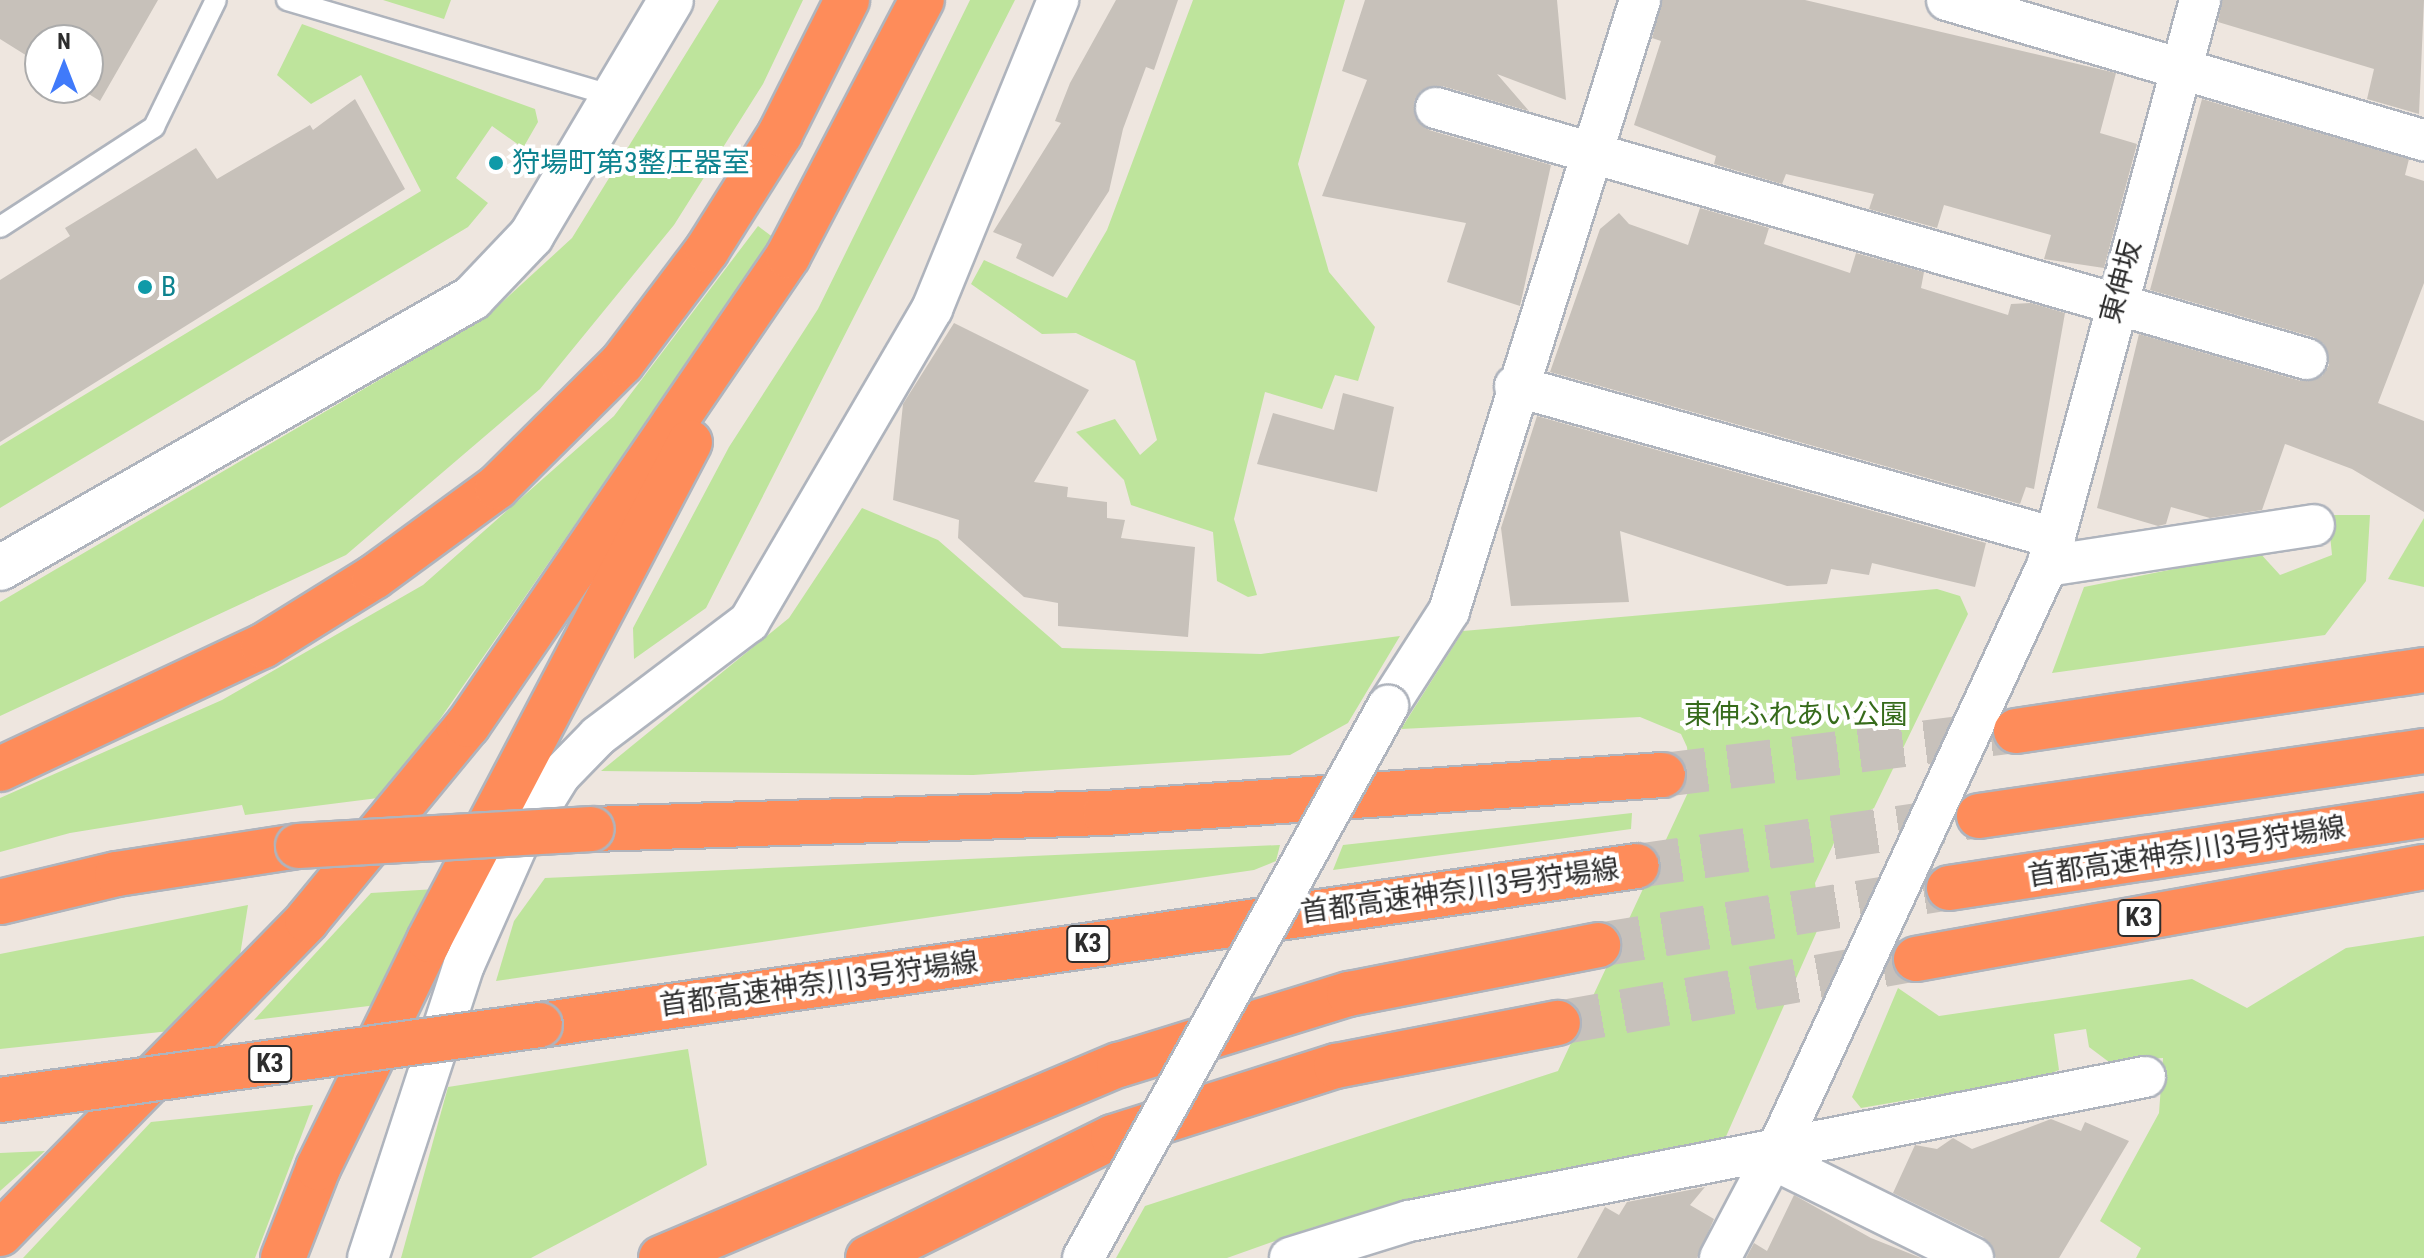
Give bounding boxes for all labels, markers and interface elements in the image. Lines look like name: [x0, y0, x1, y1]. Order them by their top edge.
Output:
north arrow: [24, 24, 104, 104]
text: N: [57, 29, 71, 54]
place label: 狩場町第3整圧器室: [512, 146, 750, 180]
marker: 狩場町第3整圧器室: [487, 154, 505, 172]
street label: 東伸坂: [2094, 237, 2148, 327]
place label: B: [161, 270, 176, 304]
marker: B: [136, 278, 154, 296]
park label: 東伸ふれあい公園: [1684, 698, 1908, 732]
street label: 首都高速神奈川3号狩場線: [2025, 810, 2349, 894]
street label: 首都高速神奈川3号狩場線: [1298, 852, 1622, 930]
road number: K3: [2117, 896, 2161, 940]
road number: K3: [1066, 922, 1110, 966]
street label: 首都高速神奈川3号狩場線: [657, 945, 981, 1023]
road number: K3: [248, 1042, 292, 1086]

